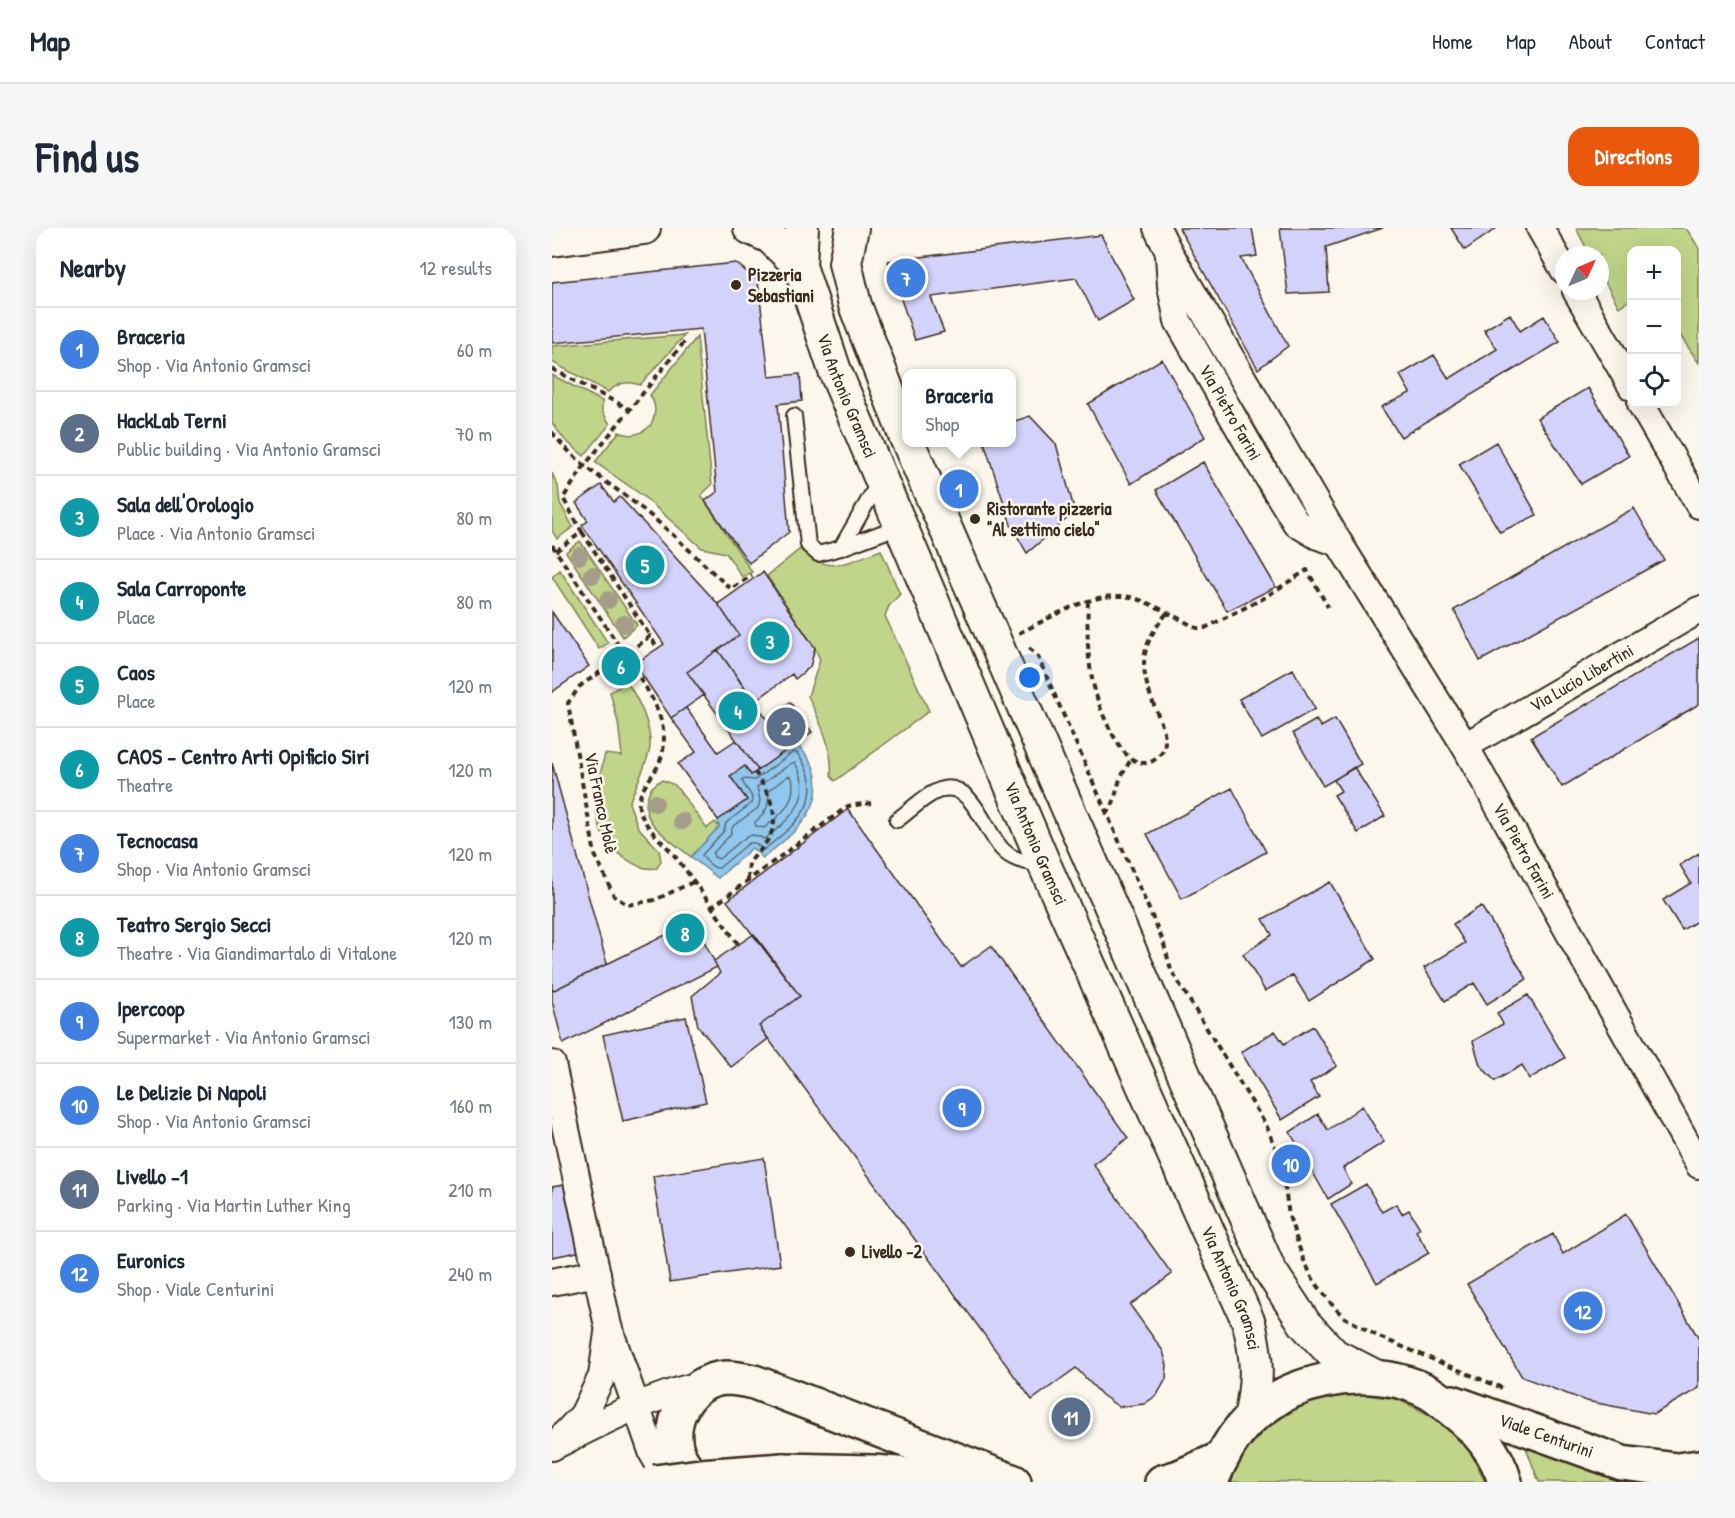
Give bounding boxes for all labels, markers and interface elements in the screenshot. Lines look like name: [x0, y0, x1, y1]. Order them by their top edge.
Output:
text: Map: [30, 22, 70, 60]
text: Home: [1432, 27, 1473, 56]
text: Map: [1506, 27, 1536, 56]
text: About: [1569, 27, 1612, 56]
text: Contact: [1645, 27, 1705, 56]
button: Directions: [1568, 127, 1699, 186]
text: Find us: [36, 128, 139, 185]
north arrow: [1555, 246, 1609, 300]
map controls: [1627, 246, 1681, 408]
button: +: [1627, 246, 1681, 300]
text: Nearby: [60, 250, 126, 285]
text: 12 results: [420, 254, 492, 281]
pin: 7: [886, 256, 926, 300]
place label: Pizzeria Sebastiani: [748, 262, 814, 308]
marker: Pizzeria Sebastiani: [729, 278, 743, 292]
button: −: [1627, 300, 1681, 354]
text: Braceria: [117, 321, 185, 351]
street label: Via Antonio Gramsci: [811, 330, 883, 462]
text: 1: [76, 336, 83, 363]
text: 60 m: [457, 336, 492, 363]
text: Shop · Via Antonio Gramsci: [117, 351, 311, 378]
button: locate: [1627, 354, 1681, 408]
street label: Via Pietro Farini: [1193, 360, 1268, 465]
popup: [902, 369, 1016, 447]
text: Braceria: [925, 380, 993, 410]
text: HackLab Terni: [117, 405, 227, 435]
text: Shop: [925, 410, 959, 437]
text: 2: [75, 420, 84, 447]
text: 70 m: [455, 420, 492, 447]
text: Public building · Via Antonio Gramsci: [117, 435, 381, 462]
pin: 1: [940, 466, 978, 512]
text: Sala dell'Orologio: [117, 489, 254, 519]
place label: Ristorante pizzeria "Al settimo cielo": [987, 496, 1112, 542]
text: 3: [75, 504, 84, 531]
text: 80 m: [456, 504, 492, 531]
marker: Ristorante pizzeria "Al settimo cielo": [968, 512, 982, 526]
text: Place · Via Antonio Gramsci: [117, 519, 315, 546]
pin: 5: [626, 542, 664, 588]
text: Sala Carroponte: [117, 573, 246, 603]
text: 4: [76, 588, 83, 615]
text: 80 m: [456, 588, 492, 615]
text: Place: [117, 603, 156, 630]
pin: 3: [750, 618, 790, 664]
street label: Via Lucio Libertini: [1525, 638, 1638, 718]
pin: 6: [602, 644, 640, 688]
text: Caos: [117, 657, 155, 687]
your location: [1015, 663, 1044, 692]
text: 5: [75, 672, 84, 699]
text: 120 m: [448, 672, 492, 699]
text: Place: [117, 687, 156, 714]
pin: 4: [718, 688, 758, 734]
pin: 2: [766, 704, 806, 750]
text: CAOS - Centro Arti Opificio Siri: [117, 741, 370, 771]
street label: Via Franco Molè: [579, 750, 624, 856]
text: 6: [76, 756, 83, 783]
text: 120 m: [448, 756, 492, 783]
text: Theatre: [117, 771, 173, 798]
street label: Via Antonio Gramsci: [999, 778, 1074, 909]
street label: Via Pietro Farini: [1487, 798, 1561, 903]
text: Tecnocasa: [117, 825, 198, 855]
text: 7: [75, 840, 84, 867]
text: 120 m: [448, 840, 492, 867]
text: Shop · Via Antonio Gramsci: [117, 855, 311, 882]
text: Teatro Sergio Secci: [117, 909, 271, 939]
pin: 8: [666, 910, 704, 956]
text: 8: [75, 924, 84, 951]
text: 120 m: [448, 924, 492, 951]
text: Theatre · Via Giandimartalo di Vitalone: [117, 939, 397, 966]
text: Ipercoop: [117, 993, 185, 1023]
text: 9: [76, 1008, 83, 1035]
text: 130 m: [449, 1008, 492, 1035]
text: Supermarket · Via Antonio Gramsci: [117, 1023, 371, 1050]
text: Le Delizie Di Napoli: [117, 1077, 267, 1107]
pin: 9: [942, 1086, 982, 1130]
text: 10: [71, 1092, 88, 1119]
text: 160 m: [450, 1092, 492, 1119]
text: Shop · Via Antonio Gramsci: [117, 1107, 311, 1134]
pin: 10: [1272, 1142, 1310, 1186]
text: Livello -1: [117, 1161, 188, 1191]
text: 11: [72, 1176, 87, 1203]
text: 210 m: [448, 1176, 492, 1203]
text: Parking · Via Martin Luther King: [117, 1191, 351, 1218]
street label: Via Antonio Gramsci: [1195, 1222, 1267, 1352]
place label: Livello -2: [862, 1239, 923, 1264]
text: Euronics: [117, 1245, 185, 1275]
marker: Livello -2: [843, 1245, 857, 1259]
text: 12: [71, 1260, 88, 1287]
text: 240 m: [448, 1260, 492, 1287]
text: Shop · Viale Centurini: [117, 1275, 274, 1302]
pin: 12: [1564, 1288, 1602, 1334]
pin: 11: [1052, 1394, 1090, 1440]
street label: Viale Centurini: [1495, 1407, 1597, 1464]

